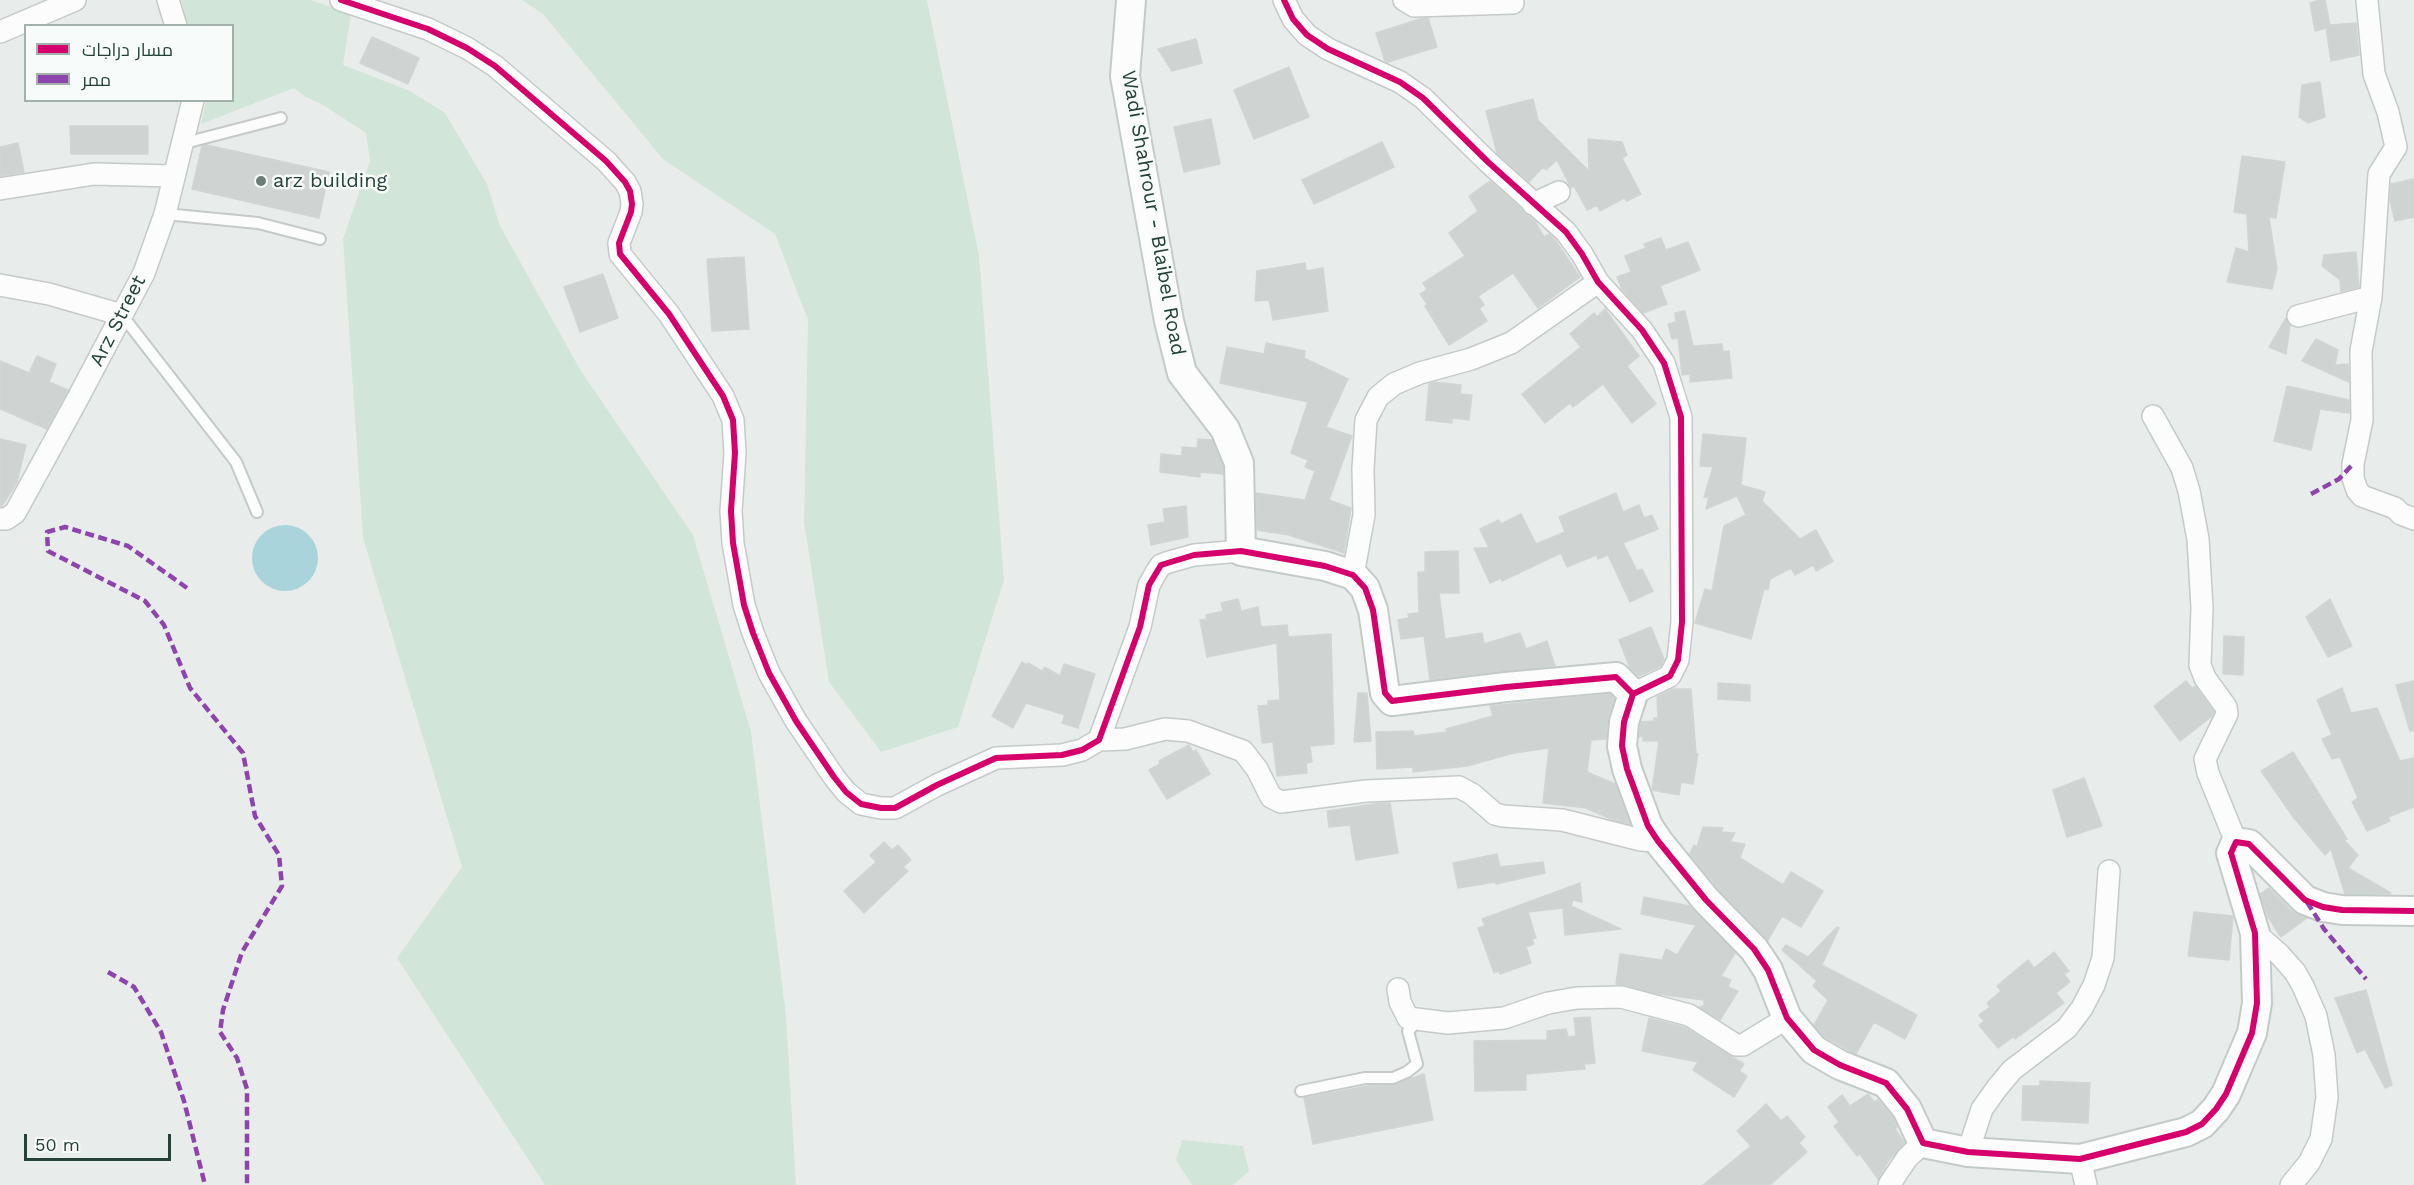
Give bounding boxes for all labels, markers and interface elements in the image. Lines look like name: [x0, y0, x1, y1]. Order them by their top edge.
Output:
legend: [24, 24, 234, 102]
text: مسار دراجات: [82, 39, 173, 60]
text: ممر: [82, 69, 111, 90]
street label: Wadi Shahrour - Blaibel Road: [1116, 69, 1190, 357]
place label: arz building: [273, 169, 387, 193]
marker: arz building: [254, 174, 268, 188]
street label: Arz Street: [85, 271, 151, 371]
scale bar: [27, 1122, 174, 1160]
text: 50 m: [35, 1134, 80, 1155]

